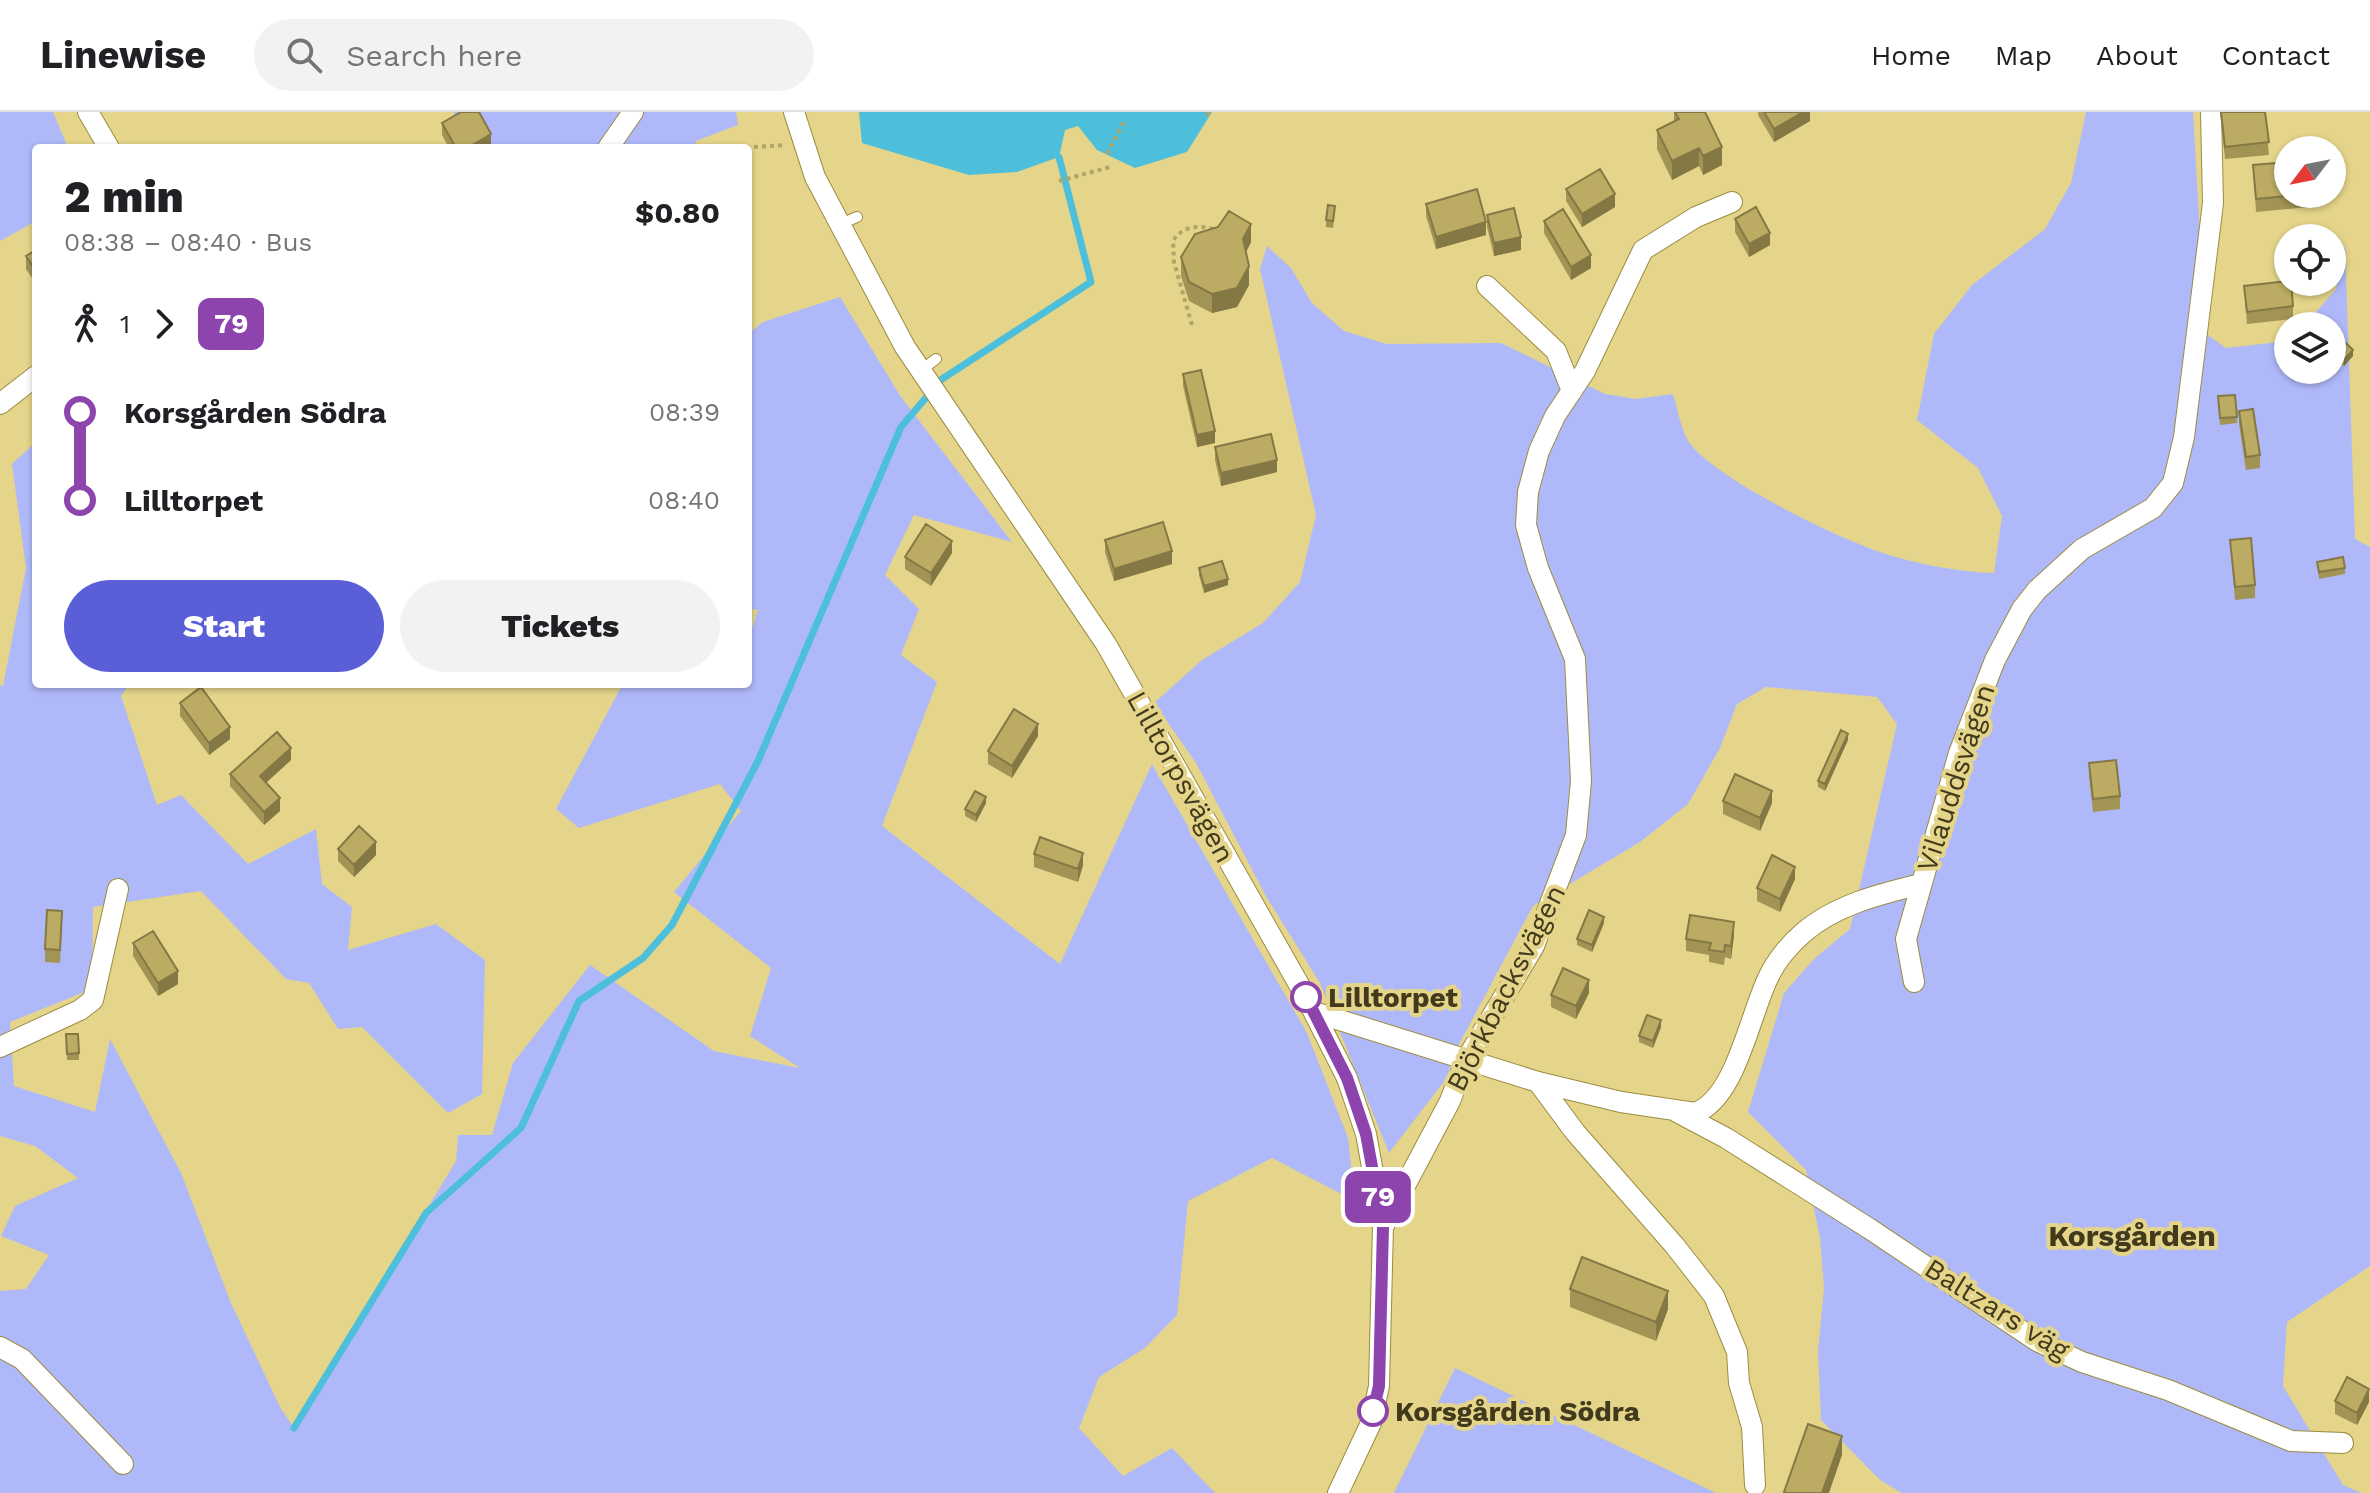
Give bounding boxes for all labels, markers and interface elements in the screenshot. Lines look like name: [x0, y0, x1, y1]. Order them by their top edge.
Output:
search box: [254, 19, 814, 91]
text: Linewise: [40, 33, 206, 77]
icon: search: [282, 33, 326, 77]
text: Search here: [346, 38, 522, 73]
text: Home: [1871, 39, 1951, 72]
text: Map: [1995, 39, 2052, 72]
text: About: [2096, 39, 2178, 72]
text: Contact: [2222, 39, 2330, 72]
north arrow: [2274, 136, 2346, 208]
map controls: [2274, 136, 2346, 384]
text: 2 min: [64, 171, 184, 223]
text: $0.80: [635, 195, 720, 230]
button: locate: [2274, 224, 2346, 296]
text: 08:38 – 08:40 · Bus: [64, 227, 312, 257]
icon: walk: [64, 302, 108, 346]
icon: forward: [142, 302, 186, 346]
text: 79: [214, 307, 248, 340]
text: 1: [120, 309, 130, 339]
button: layers: [2274, 312, 2346, 384]
text: Korsgården Södra: [124, 395, 386, 430]
text: 08:39: [649, 397, 720, 427]
text: Lilltorpet: [124, 483, 263, 518]
text: 08:40: [648, 485, 720, 515]
button: Start: [64, 580, 384, 672]
button: Tickets: [400, 580, 720, 672]
street label: Vilauddsvägen: [1910, 680, 2002, 876]
street label: Lilltorpsvägen: [1120, 685, 1242, 869]
street label: Björkbacksvägen: [1440, 879, 1572, 1097]
place label: Lilltorpet: [1328, 981, 1458, 1014]
marker: Lilltorpet: [1291, 982, 1321, 1012]
line badge: 79: [1342, 1171, 1414, 1223]
text: 79: [1361, 1180, 1395, 1213]
district label: Korsgården: [2048, 1218, 2216, 1253]
street label: Baltzars väg: [1919, 1252, 2075, 1367]
place label: Korsgården Södra: [1395, 1395, 1641, 1428]
marker: Korsgården Södra: [1358, 1396, 1388, 1426]

